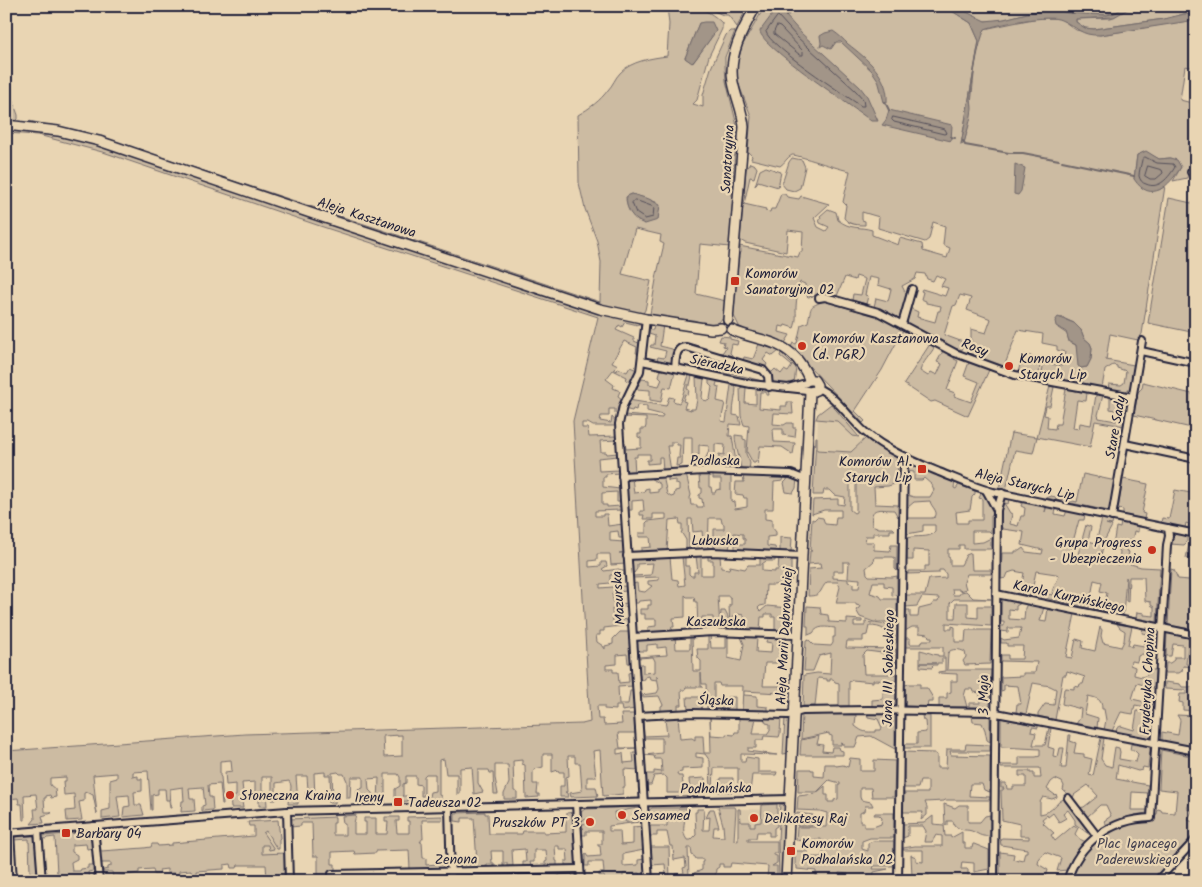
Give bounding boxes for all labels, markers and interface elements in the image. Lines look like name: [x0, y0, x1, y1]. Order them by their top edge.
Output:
street label: Sanatoryjna: [715, 124, 741, 194]
street label: Aleja Kasztanowa: [314, 192, 419, 244]
place label: Komorów Sanatoryjna 02: [745, 263, 834, 301]
marker: Komorów Sanatoryjna 02: [729, 275, 741, 287]
place label: Komorów Kasztanowa (d. PGR): [812, 328, 939, 366]
street label: Rosy: [958, 333, 992, 363]
marker: Komorów Kasztanowa (d. PGR): [796, 340, 808, 352]
place label: Komorów Starych Lip: [1019, 348, 1087, 386]
street label: Sieradzka: [688, 349, 746, 381]
marker: Komorów Starych Lip: [1003, 360, 1015, 372]
street label: Stare Sady: [1100, 394, 1132, 460]
street label: Podlaska: [690, 450, 740, 472]
place label: Komorów Al. Starych Lip: [839, 451, 912, 489]
marker: Komorów Al. Starych Lip: [916, 463, 928, 475]
street label: Aleja Starych Lip: [973, 463, 1077, 507]
street label: Lubuska: [691, 530, 739, 552]
place label: Grupa Progress - Ubezpieczenia: [1049, 532, 1142, 570]
marker: Grupa Progress - Ubezpieczenia: [1146, 544, 1158, 556]
street label: Aleja Marii Dąbrowskiej: [770, 566, 800, 705]
street label: Mazurska: [606, 570, 632, 626]
street label: Karola Kurpińskiego: [1011, 574, 1127, 620]
street label: Jana III Sobieskiego: [877, 609, 901, 727]
street label: Kaszubska: [686, 611, 746, 633]
street label: Fryderyka Chopina: [1134, 627, 1162, 736]
street label: 3 Maja: [973, 674, 995, 716]
street label: Śląska: [698, 690, 734, 712]
street label: Podhalańska: [680, 777, 752, 801]
place label: Słoneczna Kraina: [240, 785, 341, 807]
street label: Ireny: [354, 787, 384, 809]
marker: Słoneczna Kraina: [224, 789, 236, 801]
place label: Tadeusza 02: [408, 792, 482, 814]
marker: Tadeusza 02: [392, 796, 404, 808]
place label: Sensamed: [632, 805, 691, 827]
place label: Delikatesy Raj: [764, 808, 848, 830]
marker: Sensamed: [616, 809, 628, 821]
place label: Pruszków PT 3: [492, 812, 580, 834]
marker: Delikatesy Raj: [748, 812, 760, 824]
marker: Pruszków PT 3: [584, 816, 596, 828]
place label: Barbary 04: [76, 823, 142, 845]
marker: Barbary 04: [60, 827, 72, 839]
place label: Komorów Podhalańska 02: [801, 833, 893, 871]
park label: Plac Ignacego Paderewskiego: [1096, 833, 1178, 871]
marker: Komorów Podhalańska 02: [785, 845, 797, 857]
street label: Zenona: [434, 849, 478, 871]

